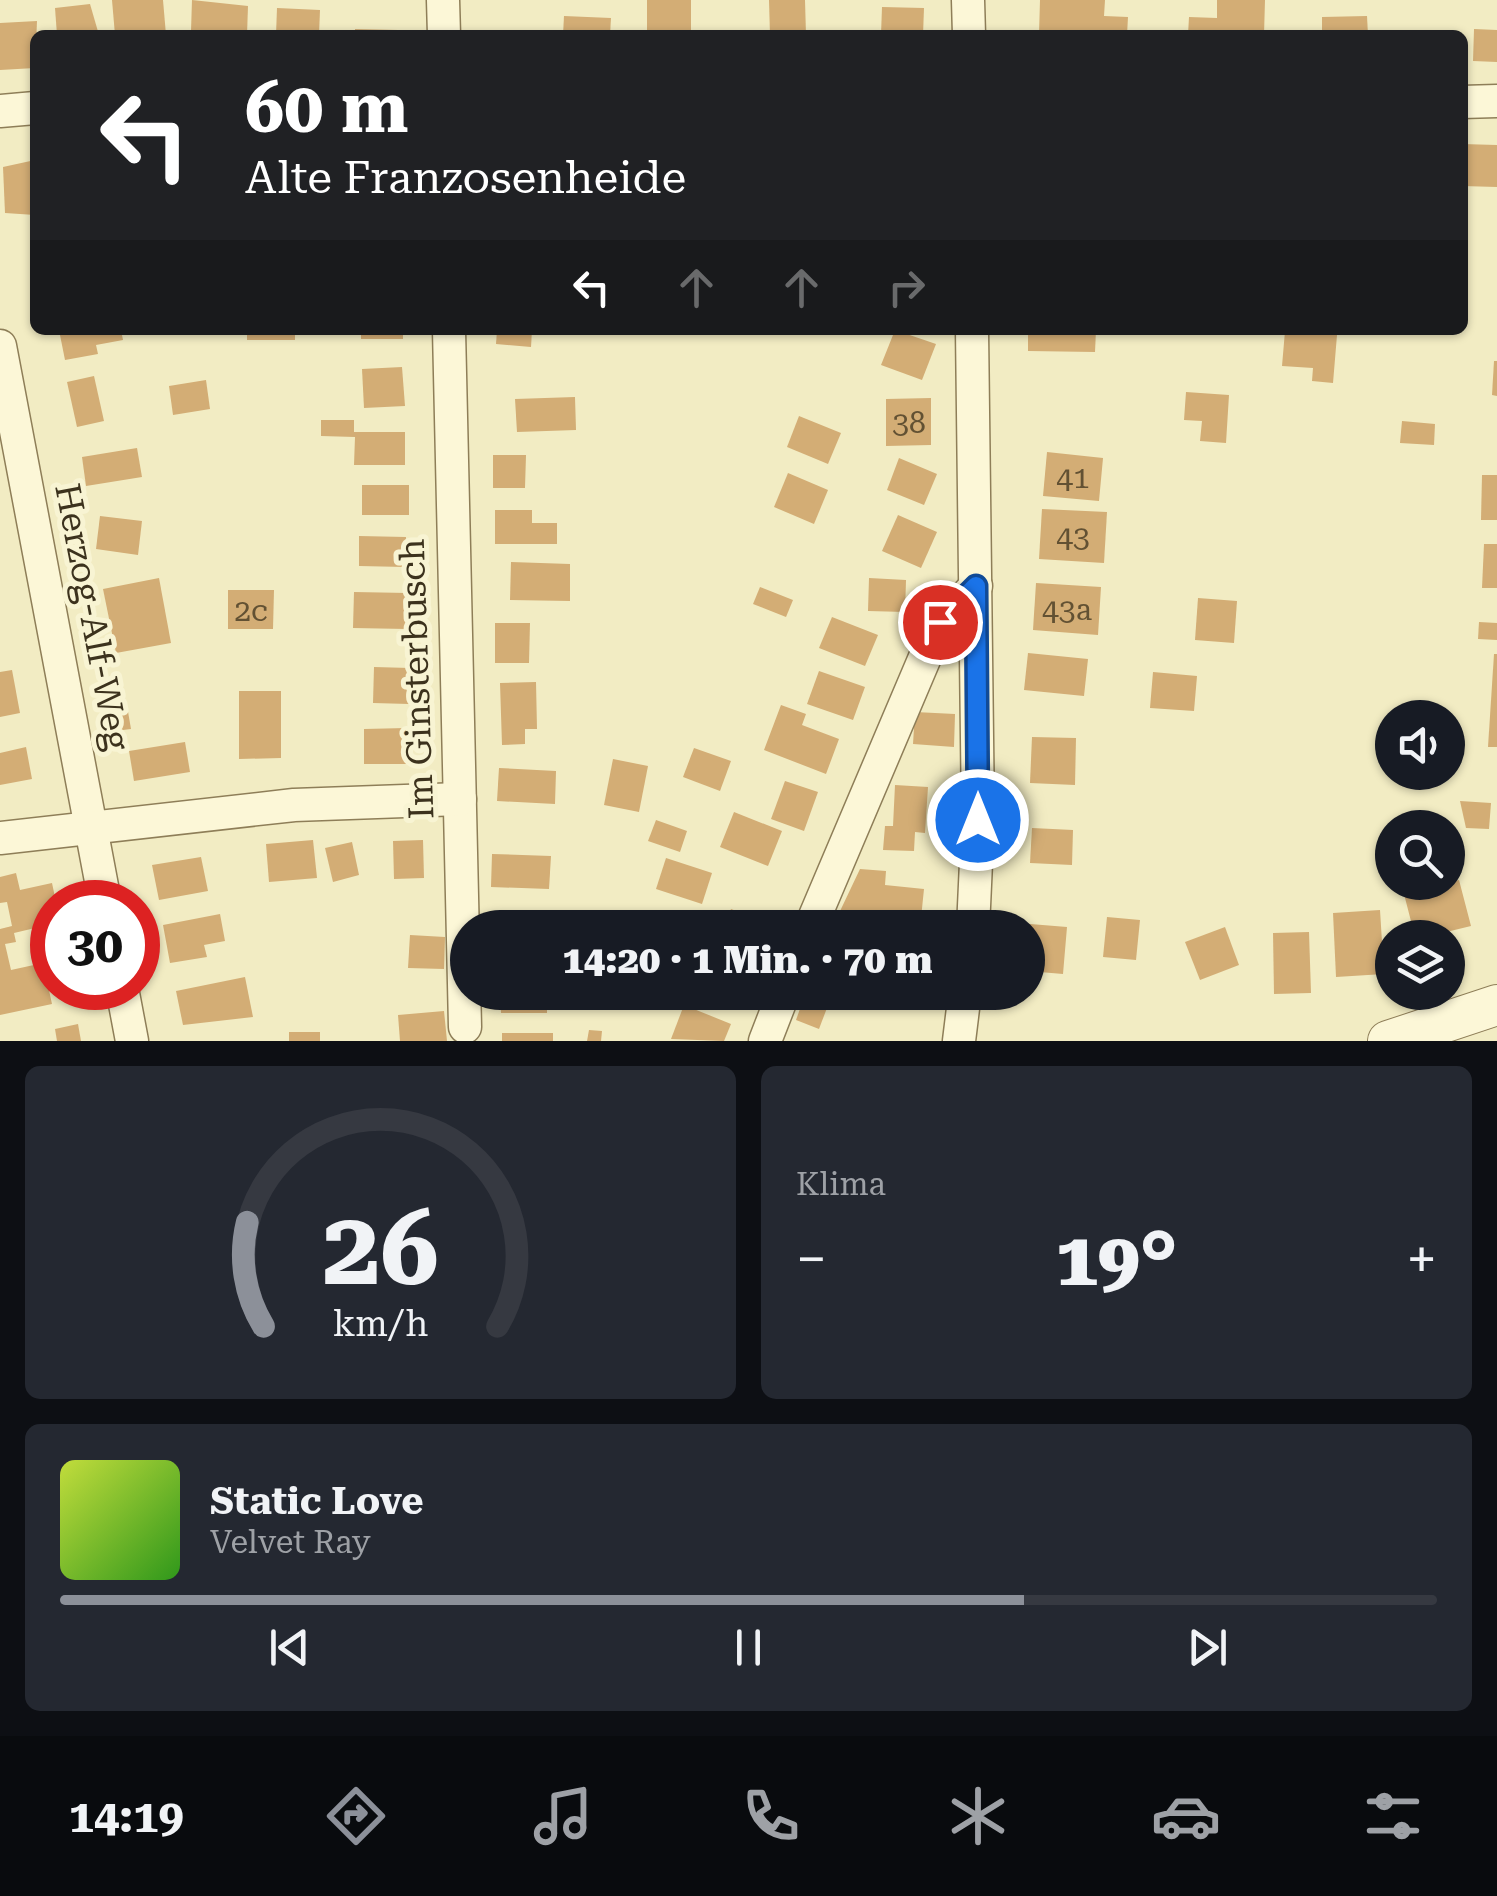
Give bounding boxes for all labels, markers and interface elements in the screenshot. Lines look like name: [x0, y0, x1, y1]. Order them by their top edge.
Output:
text: 60 m: [245, 67, 409, 149]
icon: left: [80, 70, 210, 200]
text: Alte Franzosenheide: [245, 151, 686, 204]
icon: left: [564, 260, 619, 315]
icon: ahead: [669, 260, 724, 315]
icon: ahead: [774, 260, 829, 315]
icon: right: [879, 260, 934, 315]
house number: 38: [892, 405, 926, 440]
house number: 41: [1056, 460, 1090, 495]
street label: Herzog-Alf-Weg: [46, 480, 138, 754]
house number: 43: [1056, 519, 1090, 554]
street label: Im Ginsterbusch: [392, 538, 442, 820]
pin: [898, 580, 983, 665]
house number: 43a: [1042, 592, 1092, 627]
house number: 2c: [234, 593, 268, 628]
icon: arrive: [913, 595, 968, 650]
map controls: [1375, 700, 1465, 1010]
button: sound: [1375, 700, 1465, 790]
position arrow: [926, 768, 1030, 872]
button: search: [1375, 810, 1465, 900]
speed limit sign: 30: [30, 880, 160, 1010]
button: layers: [1375, 920, 1465, 1010]
text: 14:20 · 1 Min. · 70 m: [563, 938, 932, 982]
text: Klima: [796, 1165, 886, 1203]
text: 26: [322, 1188, 439, 1309]
text: 19°: [1056, 1215, 1177, 1303]
text: −: [796, 1227, 827, 1291]
text: +: [1406, 1227, 1437, 1291]
text: km/h: [333, 1303, 428, 1345]
text: Static Love: [210, 1479, 423, 1523]
text: Velvet Ray: [210, 1523, 371, 1561]
icon: previous: [262, 1620, 317, 1675]
icon: pause: [721, 1620, 776, 1675]
icon: next: [1180, 1620, 1235, 1675]
icon: directions: [321, 1781, 391, 1851]
icon: music: [528, 1781, 598, 1851]
icon: phone: [736, 1781, 806, 1851]
icon: climate: [943, 1781, 1013, 1851]
icon: car: [1151, 1781, 1221, 1851]
icon: filters: [1358, 1781, 1428, 1851]
text: 14:19: [69, 1790, 184, 1843]

